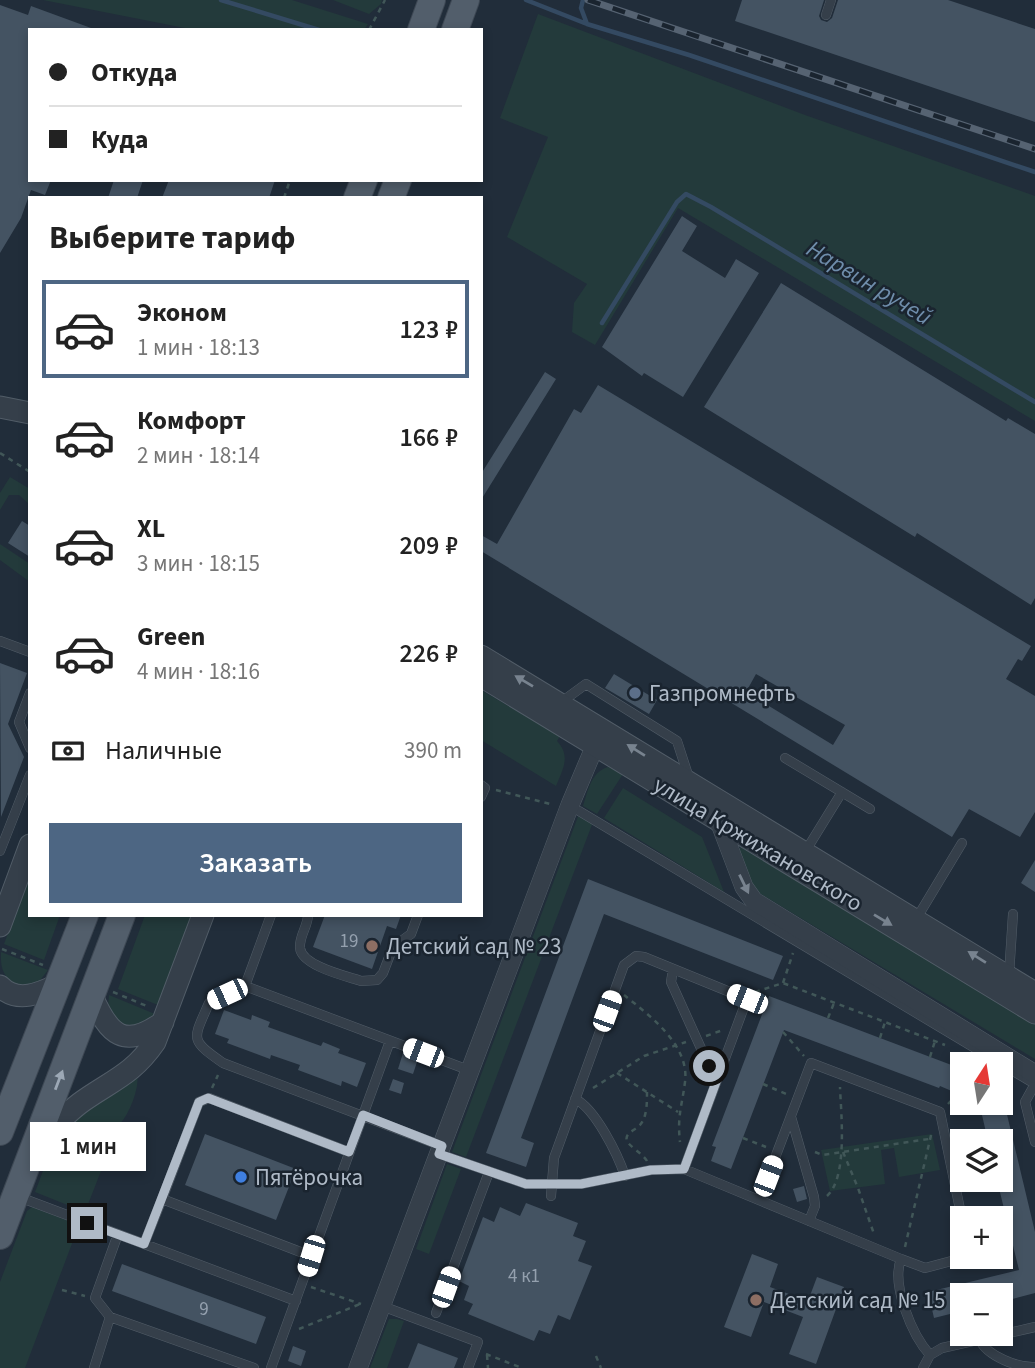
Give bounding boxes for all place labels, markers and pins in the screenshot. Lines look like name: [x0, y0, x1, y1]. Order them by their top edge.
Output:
place label: Газпромнефть: [649, 677, 796, 710]
marker: Газпромнефть: [627, 685, 643, 701]
place label: Детский сад № 23: [386, 930, 561, 963]
marker: Детский сад № 23: [364, 938, 380, 954]
place label: Пятёрочка: [255, 1161, 363, 1194]
marker: Пятёрочка: [233, 1169, 249, 1185]
place label: Детский сад № 15: [770, 1284, 945, 1317]
marker: Детский сад № 15: [748, 1292, 764, 1308]

